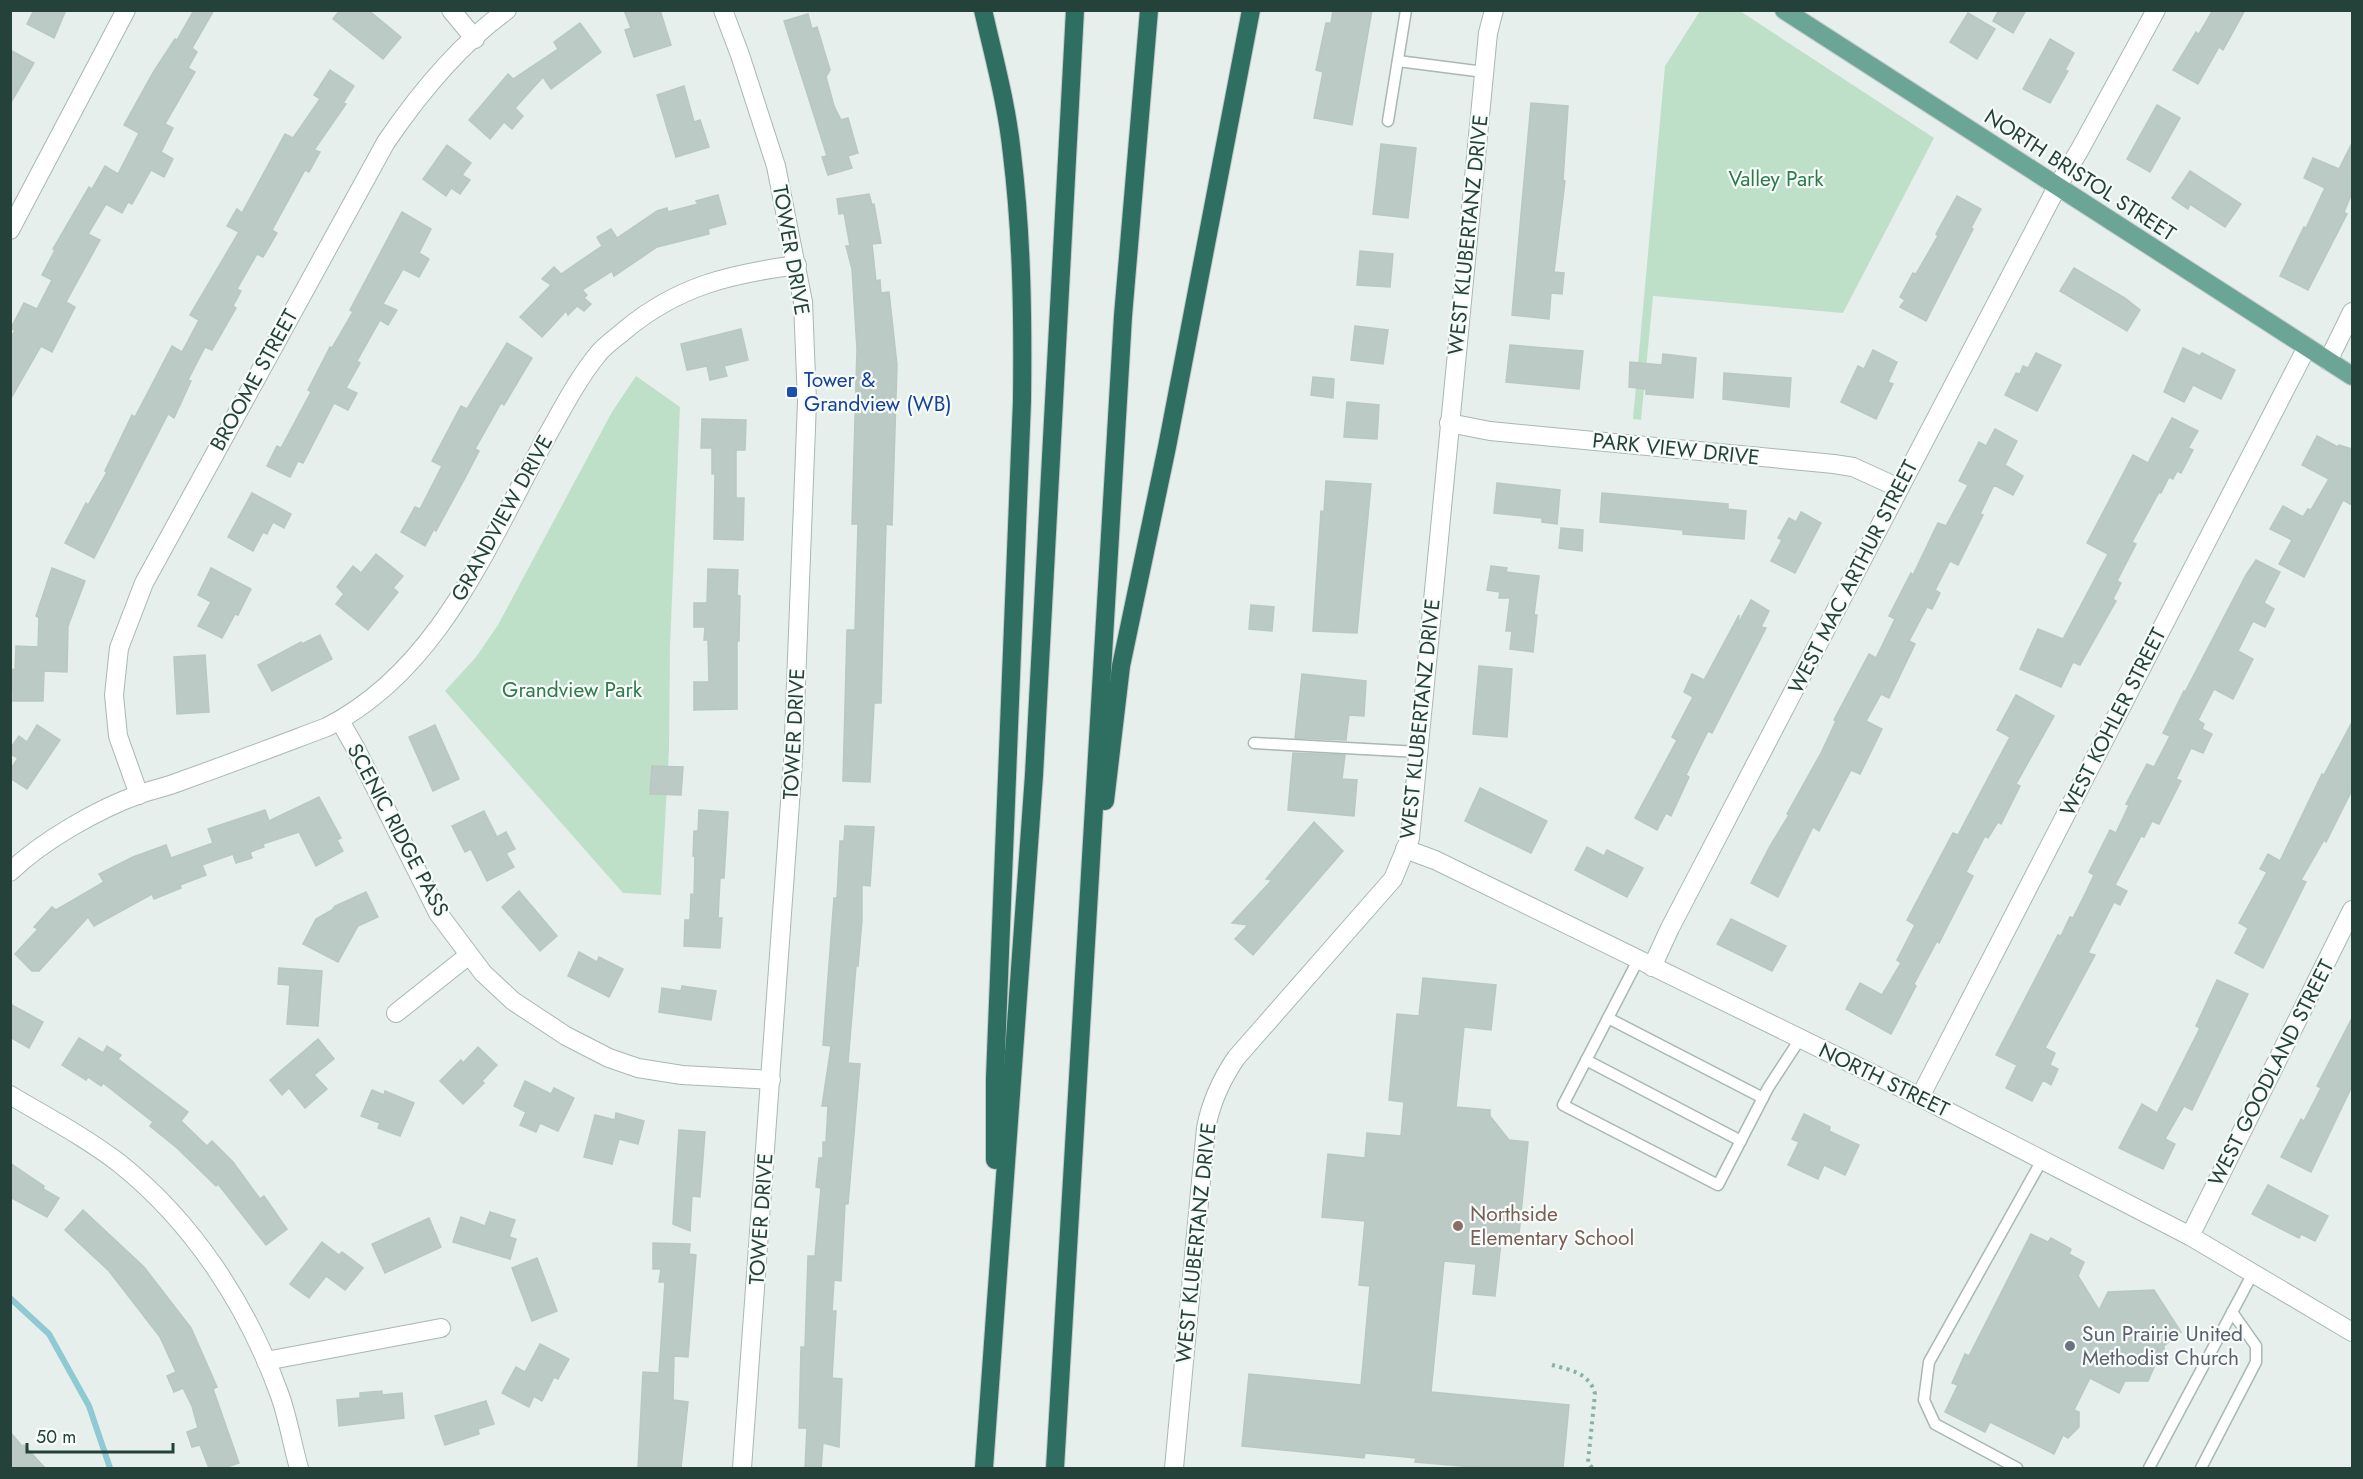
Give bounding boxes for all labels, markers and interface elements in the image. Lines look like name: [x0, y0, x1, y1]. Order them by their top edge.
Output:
street label: NORTH BRISTOL STREET: [1978, 102, 2182, 248]
street label: WEST KLUBERTANZ DRIVE: [1440, 113, 1496, 357]
park label: Valley Park: [1729, 164, 1824, 194]
street label: TOWER DRIVE: [765, 183, 817, 317]
street label: BROOME STREET: [203, 304, 305, 456]
place label: Tower & Grandview (WB): [804, 365, 952, 419]
marker: Tower & Grandview (WB): [785, 385, 799, 399]
street label: PARK VIEW DRIVE: [1591, 425, 1761, 473]
street label: GRANDVIEW DRIVE: [444, 429, 560, 607]
street label: WEST MAC ARTHUR STREET: [1781, 455, 1925, 699]
street label: WEST KLUBERTANZ DRIVE: [1392, 597, 1448, 841]
street label: WEST KOHLER STREET: [2053, 623, 2174, 821]
street label: TOWER DRIVE: [776, 667, 812, 801]
park label: Grandview Park: [502, 675, 643, 705]
street label: SCENIC RIDGE PASS: [340, 738, 456, 922]
street label: WEST GOODLAND STREET: [2201, 954, 2341, 1191]
street label: NORTH STREET: [1814, 1035, 1954, 1125]
street label: WEST KLUBERTANZ DRIVE: [1168, 1121, 1224, 1365]
street label: TOWER DRIVE: [741, 1152, 781, 1286]
place label: Northside Elementary School: [1470, 1199, 1634, 1253]
marker: Northside Elementary School: [1451, 1219, 1465, 1233]
place label: Sun Prairie United Methodist Church: [2082, 1319, 2243, 1373]
marker: Sun Prairie United Methodist Church: [2063, 1339, 2077, 1353]
scale bar: [27, 1416, 172, 1454]
text: 50 m: [36, 1424, 76, 1450]

